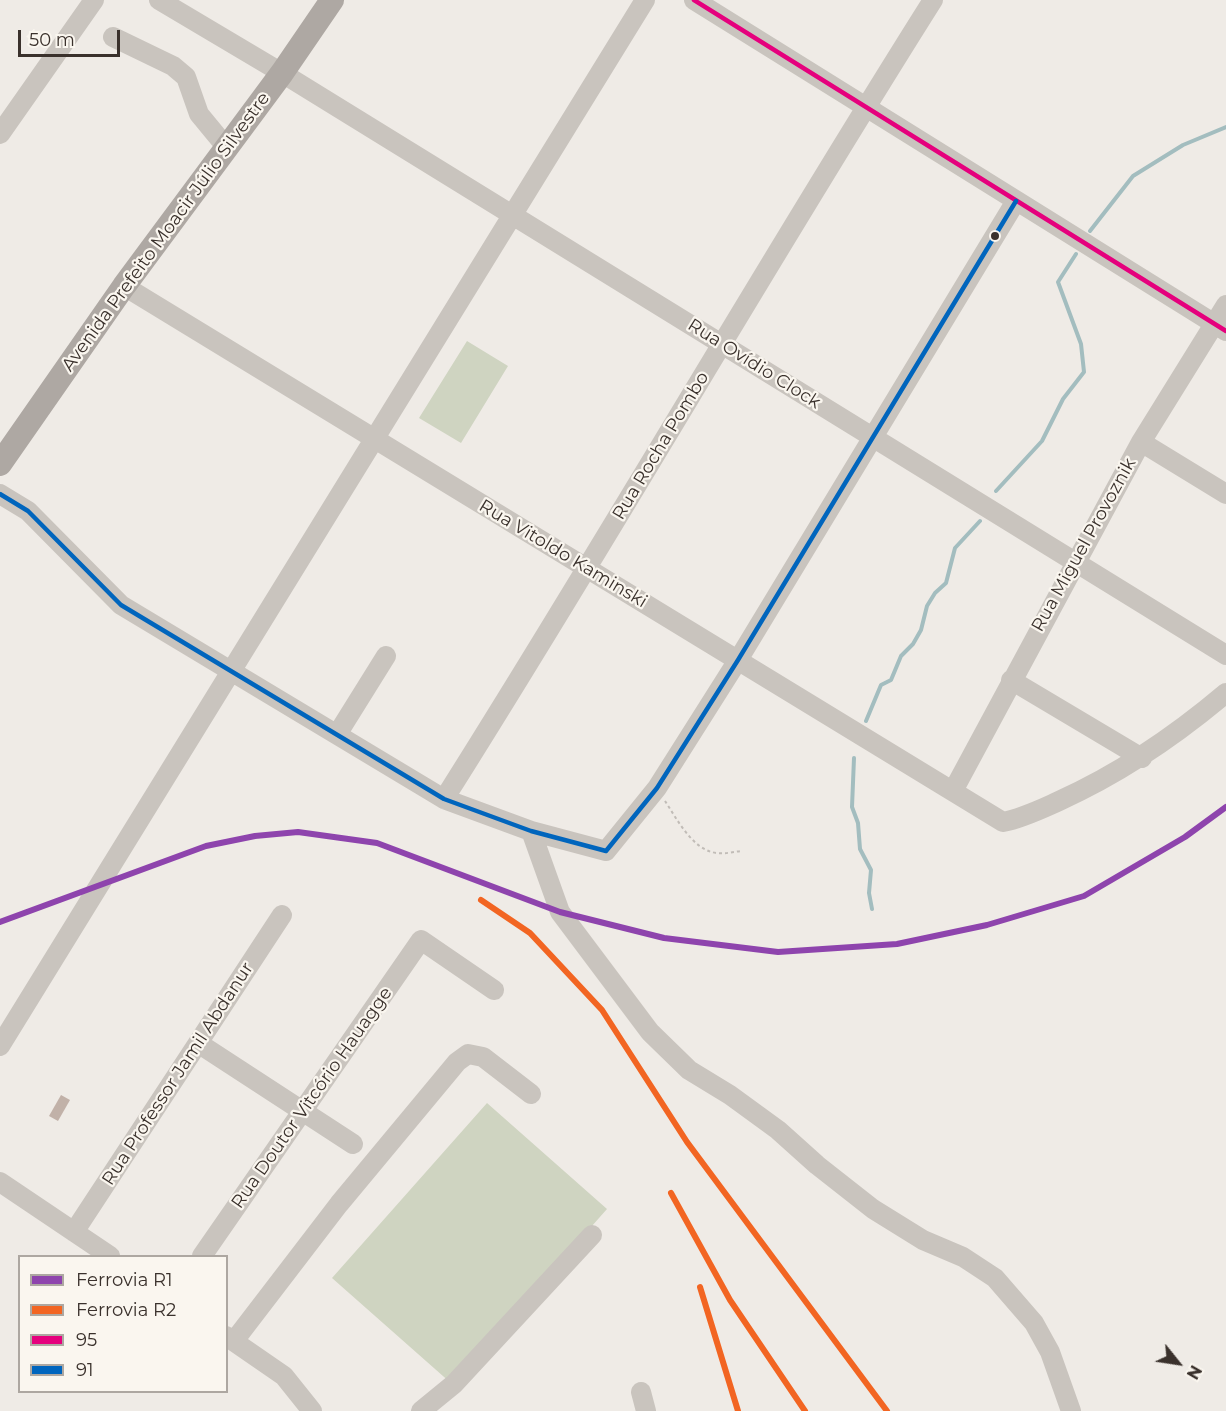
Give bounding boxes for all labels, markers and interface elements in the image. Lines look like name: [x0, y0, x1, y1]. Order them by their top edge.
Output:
scale bar: [21, 18, 123, 56]
text: 50 m: [29, 29, 75, 51]
street label: Avenida Prefeito Moacir Júlio Silvestre: [57, 88, 275, 376]
unlabelled marker: [989, 230, 1001, 242]
street label: Rua Ovídio Clock: [683, 314, 825, 414]
street label: Rua Rocha Pombo: [608, 368, 714, 524]
street label: Rua Miguel Provoznik: [1027, 454, 1141, 636]
street label: Rua Vitoldo Kaminski: [475, 495, 651, 613]
street label: Rua Professor Jamil Abdanur: [98, 959, 258, 1189]
street label: Rua Doutor Vitcório Hauagge: [227, 983, 397, 1213]
legend: [18, 1255, 228, 1393]
text: Ferrovia R1: [76, 1269, 172, 1291]
text: Ferrovia R2: [76, 1299, 176, 1321]
text: 95: [76, 1329, 97, 1351]
north arrow: [1148, 1333, 1208, 1393]
text: 91: [76, 1359, 93, 1381]
text: N: [1183, 1362, 1205, 1383]

